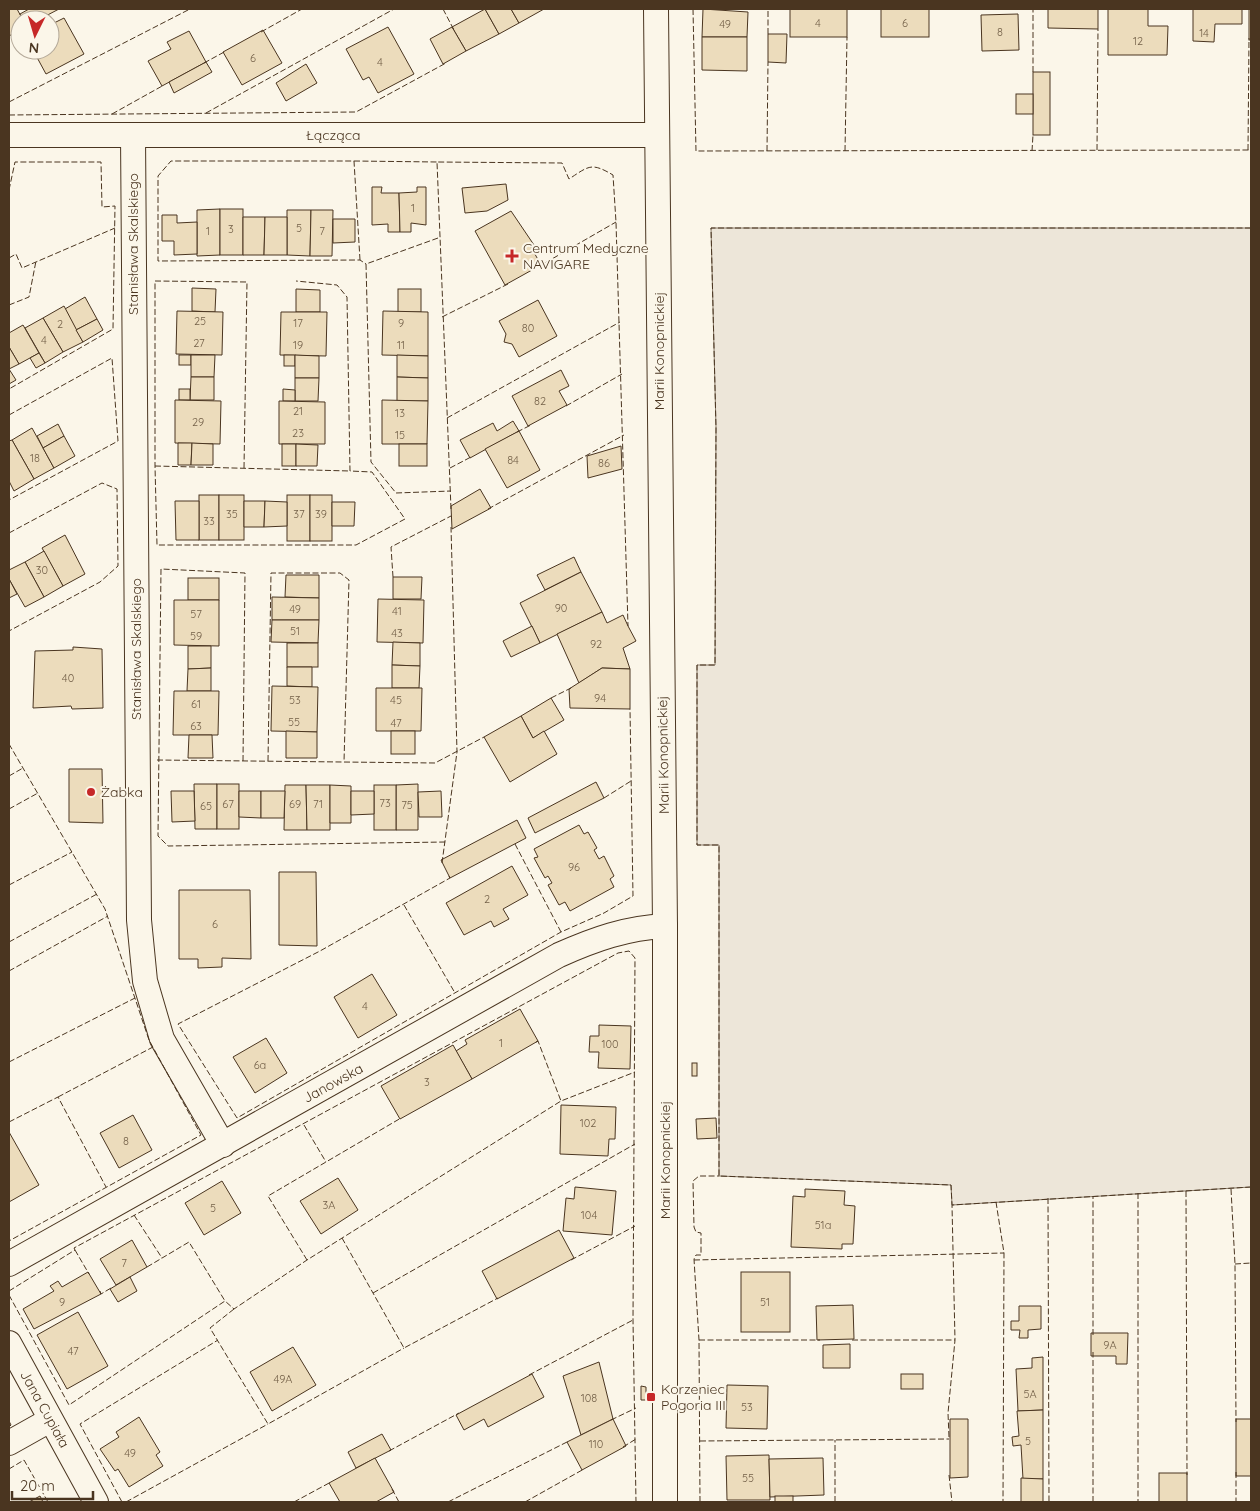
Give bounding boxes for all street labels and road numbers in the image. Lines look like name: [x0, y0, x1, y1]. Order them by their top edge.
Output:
street label: Łącząca: [306, 126, 360, 144]
street label: Stanisława Skalskiego: [124, 173, 142, 315]
street label: Marii Konopnickiej: [650, 292, 668, 410]
street label: Stanisława Skalskiego: [127, 578, 145, 720]
street label: Marii Konopnickiej: [653, 696, 673, 814]
street label: Janowska: [300, 1059, 366, 1107]
street label: Marii Konopnickiej: [656, 1101, 674, 1219]
street label: Jana Cupiała: [16, 1367, 74, 1451]

